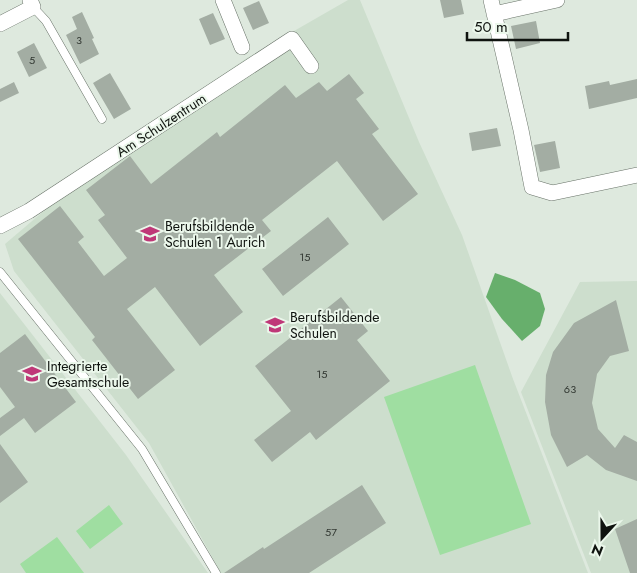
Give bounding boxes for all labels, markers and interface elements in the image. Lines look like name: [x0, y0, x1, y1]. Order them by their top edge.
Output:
scale bar: [467, 10, 568, 42]
text: 50 m: [474, 16, 508, 38]
house number: 3: [76, 32, 82, 48]
house number: 5: [29, 52, 35, 68]
street label: Am Schulzentrum: [112, 88, 210, 162]
place label: Berufsbildende Schulen 1 Aurich: [165, 216, 265, 252]
school or university icon: Berufsbildende Schulen 1 Aurich: [139, 223, 161, 245]
house number: 15: [299, 249, 311, 265]
place label: Berufsbildende Schulen: [290, 307, 379, 343]
school or university icon: Berufsbildende Schulen: [264, 314, 286, 336]
place label: Integrierte Gesamtschule: [47, 356, 129, 392]
school or university icon: Integrierte Gesamtschule: [21, 363, 43, 385]
house number: 15: [316, 366, 328, 382]
house number: 63: [564, 381, 576, 397]
north arrow: [577, 513, 627, 563]
house number: 57: [325, 524, 337, 540]
text: N: [589, 539, 606, 561]

